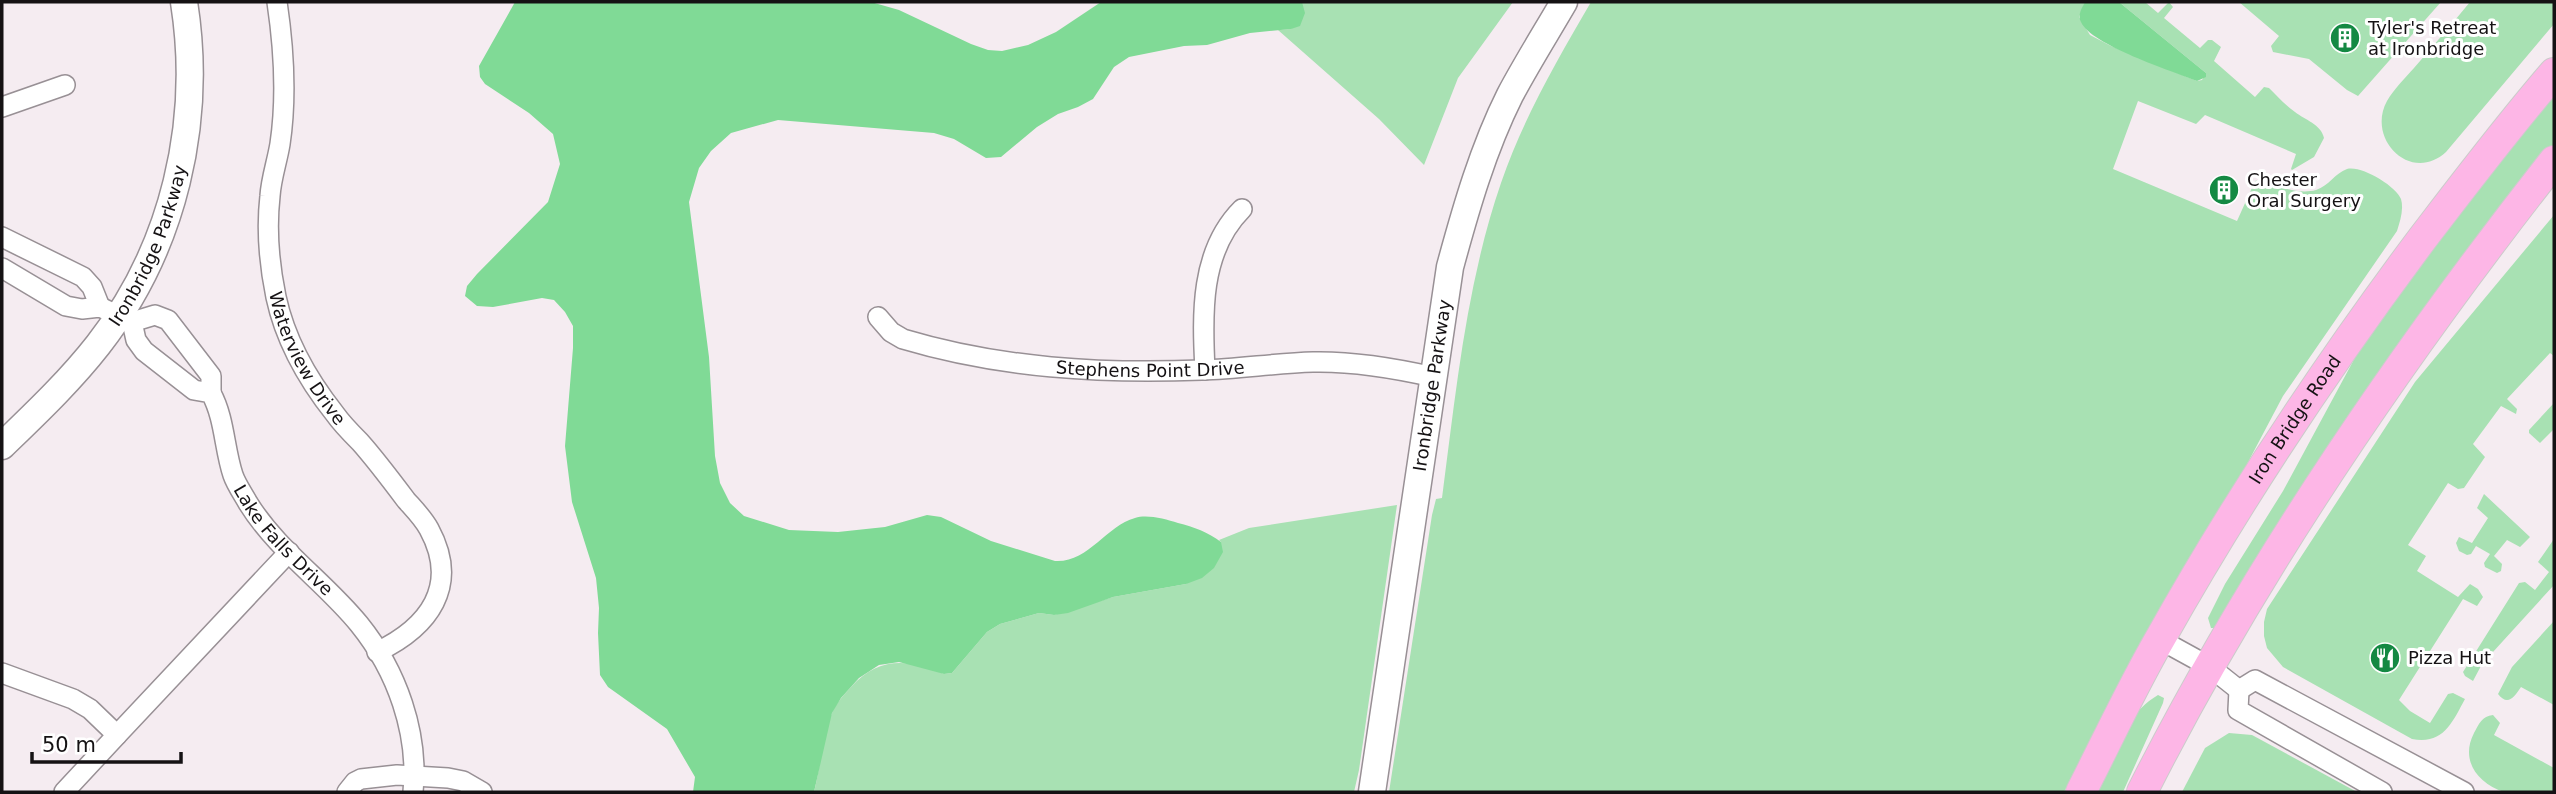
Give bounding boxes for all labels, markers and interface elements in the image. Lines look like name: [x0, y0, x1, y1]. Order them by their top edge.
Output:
place label: Tyler's Retreat at Ironbridge: [2367, 17, 2496, 59]
building icon: Tyler's Retreat at Ironbridge: [2328, 21, 2362, 55]
street label: Ironbridge Parkway: [104, 163, 190, 330]
place label: Chester Oral Surgery: [2247, 169, 2361, 211]
building icon: Chester Oral Surgery: [2207, 173, 2241, 207]
street label: Waterview Drive: [265, 289, 350, 429]
street label: Ironbridge Parkway: [1409, 298, 1455, 473]
street label: Iron Bridge Road: [2244, 351, 2345, 488]
street label: Stephens Point Drive: [1055, 356, 1245, 381]
street label: Lake Falls Drive: [230, 481, 337, 600]
restaurant icon: Pizza Hut: [2368, 641, 2402, 675]
place label: Pizza Hut: [2408, 647, 2491, 668]
scale bar: [32, 720, 180, 764]
text: 50 m: [42, 733, 96, 757]

